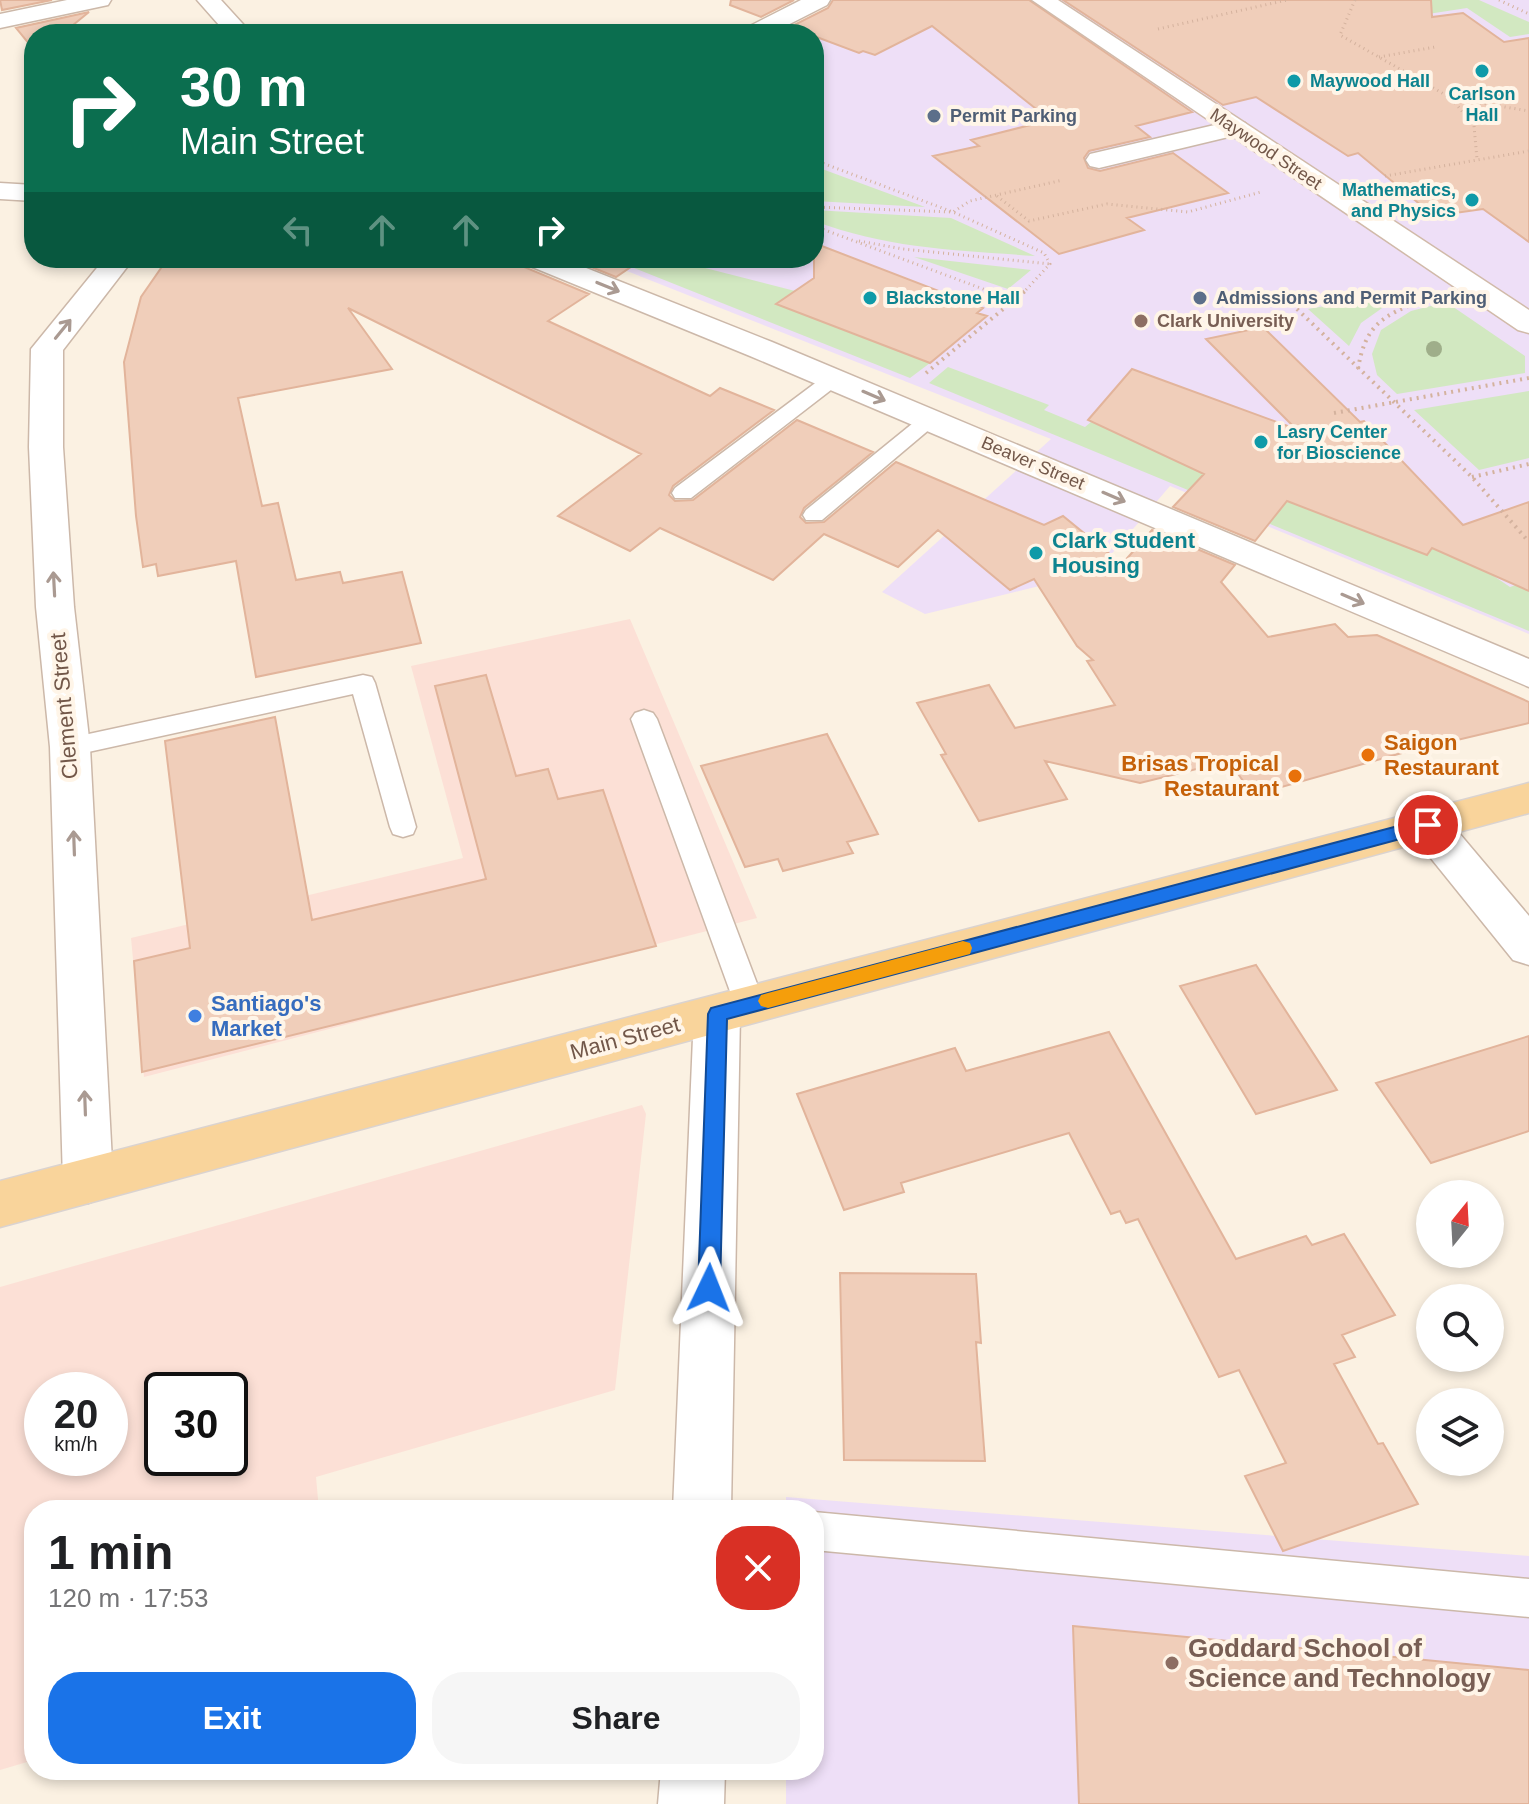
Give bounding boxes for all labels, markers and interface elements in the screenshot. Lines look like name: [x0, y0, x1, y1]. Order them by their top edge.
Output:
text: 30 m: [180, 55, 308, 118]
icon: right: [48, 56, 152, 160]
marker: Carlson Hall: [1473, 62, 1491, 80]
place label: Maywood Hall: [1310, 71, 1430, 91]
marker: Maywood Hall: [1285, 72, 1303, 90]
place label: Carlson Hall: [1448, 84, 1516, 125]
street label: Maywood Street: [1206, 104, 1326, 194]
place label: Permit Parking: [950, 106, 1077, 126]
marker: Permit Parking: [925, 107, 943, 125]
text: Main Street: [180, 121, 364, 162]
place label: Mathematics, and Physics: [1342, 180, 1456, 221]
marker: Mathematics, and Physics: [1463, 191, 1481, 209]
icon: left: [276, 208, 320, 252]
icon: ahead: [360, 208, 404, 252]
icon: ahead: [444, 208, 488, 252]
icon: right: [528, 208, 572, 252]
one-way arrow: [595, 281, 620, 295]
place label: Blackstone Hall: [886, 288, 1020, 308]
place label: Admissions and Permit Parking: [1216, 288, 1487, 308]
marker: Blackstone Hall: [861, 289, 879, 307]
marker: Admissions and Permit Parking: [1191, 289, 1209, 307]
place label: Clark University: [1157, 311, 1294, 331]
marker: Clark University: [1132, 312, 1150, 330]
one-way arrow: [53, 319, 71, 340]
one-way arrow: [861, 390, 886, 405]
place label: Lasry Center for Bioscience: [1277, 422, 1401, 463]
street label: Beaver Street: [978, 432, 1088, 494]
marker: Lasry Center for Bioscience: [1252, 433, 1270, 451]
one-way arrow: [1101, 491, 1126, 506]
place label: Clark Student Housing: [1052, 528, 1196, 578]
marker: Clark Student Housing: [1027, 544, 1045, 562]
one-way arrow: [46, 571, 61, 598]
one-way arrow: [1340, 592, 1365, 607]
street label: Clement Street: [45, 632, 83, 780]
place label: Saigon Restaurant: [1384, 730, 1500, 780]
marker: Saigon Restaurant: [1359, 746, 1377, 764]
place label: Brisas Tropical Restaurant: [1121, 751, 1280, 801]
marker: Brisas Tropical Restaurant: [1286, 767, 1304, 785]
pin: [1394, 791, 1462, 859]
icon: arrive: [1406, 803, 1450, 847]
one-way arrow: [66, 830, 81, 857]
place label: Santiago's Market: [211, 991, 321, 1041]
marker: Santiago's Market: [186, 1007, 204, 1025]
street label: Main Street: [567, 1011, 683, 1065]
one-way arrow: [78, 1090, 93, 1117]
north arrow: [1416, 1180, 1504, 1268]
map controls: [1416, 1180, 1504, 1476]
position arrow: [667, 1246, 751, 1330]
button: search: [1416, 1284, 1504, 1372]
speed limit sign: 30: [144, 1372, 248, 1476]
button: layers: [1416, 1388, 1504, 1476]
text: 20: [54, 1392, 98, 1436]
text: km/h: [54, 1433, 98, 1455]
text: 1 min: [48, 1526, 173, 1579]
button: close: [716, 1526, 800, 1610]
text: 120 m · 17:53: [48, 1583, 208, 1613]
place label: Goddard School of Science and Technology: [1188, 1633, 1491, 1693]
marker: Goddard School of Science and Technology: [1163, 1654, 1181, 1672]
button: Exit: [48, 1672, 416, 1764]
button: Share: [432, 1672, 800, 1764]

